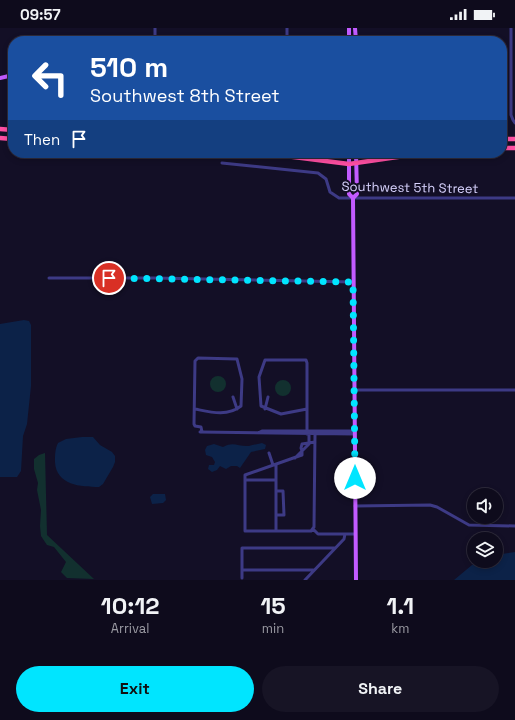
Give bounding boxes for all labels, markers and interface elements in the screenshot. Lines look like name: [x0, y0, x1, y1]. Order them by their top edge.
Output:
text: 09:57: [20, 5, 61, 24]
text: 510 m: [90, 49, 168, 85]
icon: left: [24, 52, 76, 104]
text: Southwest 8th Street: [90, 84, 280, 107]
icon: arrive: [68, 128, 90, 150]
text: Then: [24, 130, 60, 149]
street label: Southwest 5th Street: [342, 178, 478, 197]
pin: [92, 261, 126, 295]
icon: arrive: [98, 267, 120, 289]
position arrow: [334, 457, 376, 499]
map controls: [467, 488, 503, 568]
button: sound: [467, 488, 503, 524]
button: layers: [467, 532, 503, 568]
text: 10:12: [101, 590, 160, 621]
text: 15: [260, 590, 286, 621]
text: 1.1: [386, 590, 414, 621]
text: Arrival: [111, 620, 150, 637]
text: min: [262, 620, 284, 637]
text: km: [391, 620, 409, 637]
button: Exit: [16, 666, 254, 712]
button: Share: [262, 666, 499, 712]

